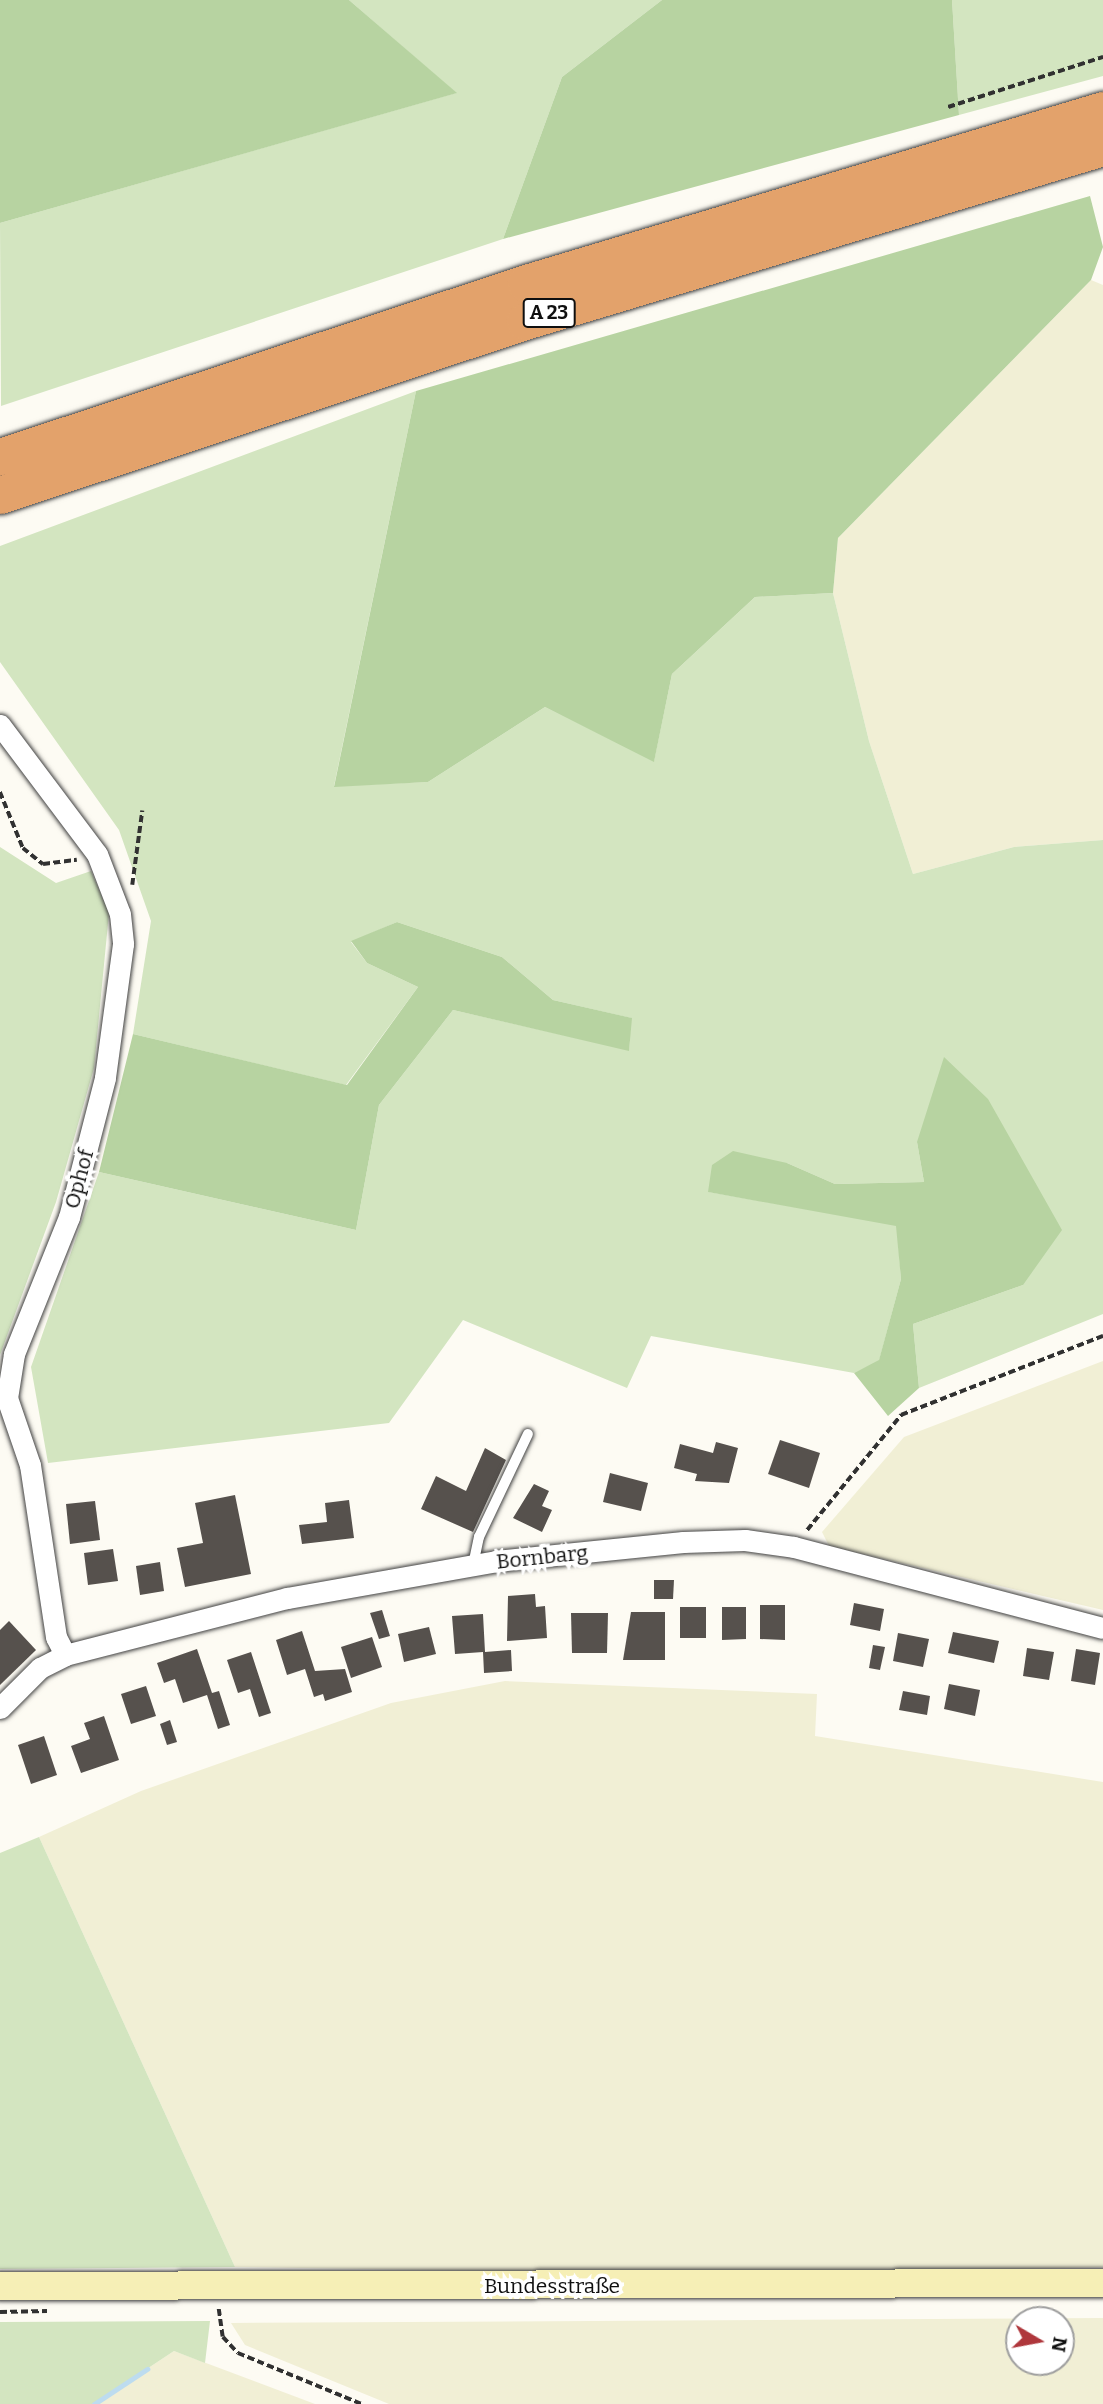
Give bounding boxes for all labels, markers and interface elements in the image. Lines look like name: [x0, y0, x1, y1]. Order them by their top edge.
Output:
road number: A 23: [521, 298, 577, 328]
street label: Ophof: [59, 1147, 99, 1211]
street label: Bornbarg: [495, 1540, 589, 1574]
street label: Bundesstraße: [484, 2273, 620, 2299]
north arrow: [1005, 2306, 1075, 2376]
text: N: [1047, 2335, 1072, 2354]

